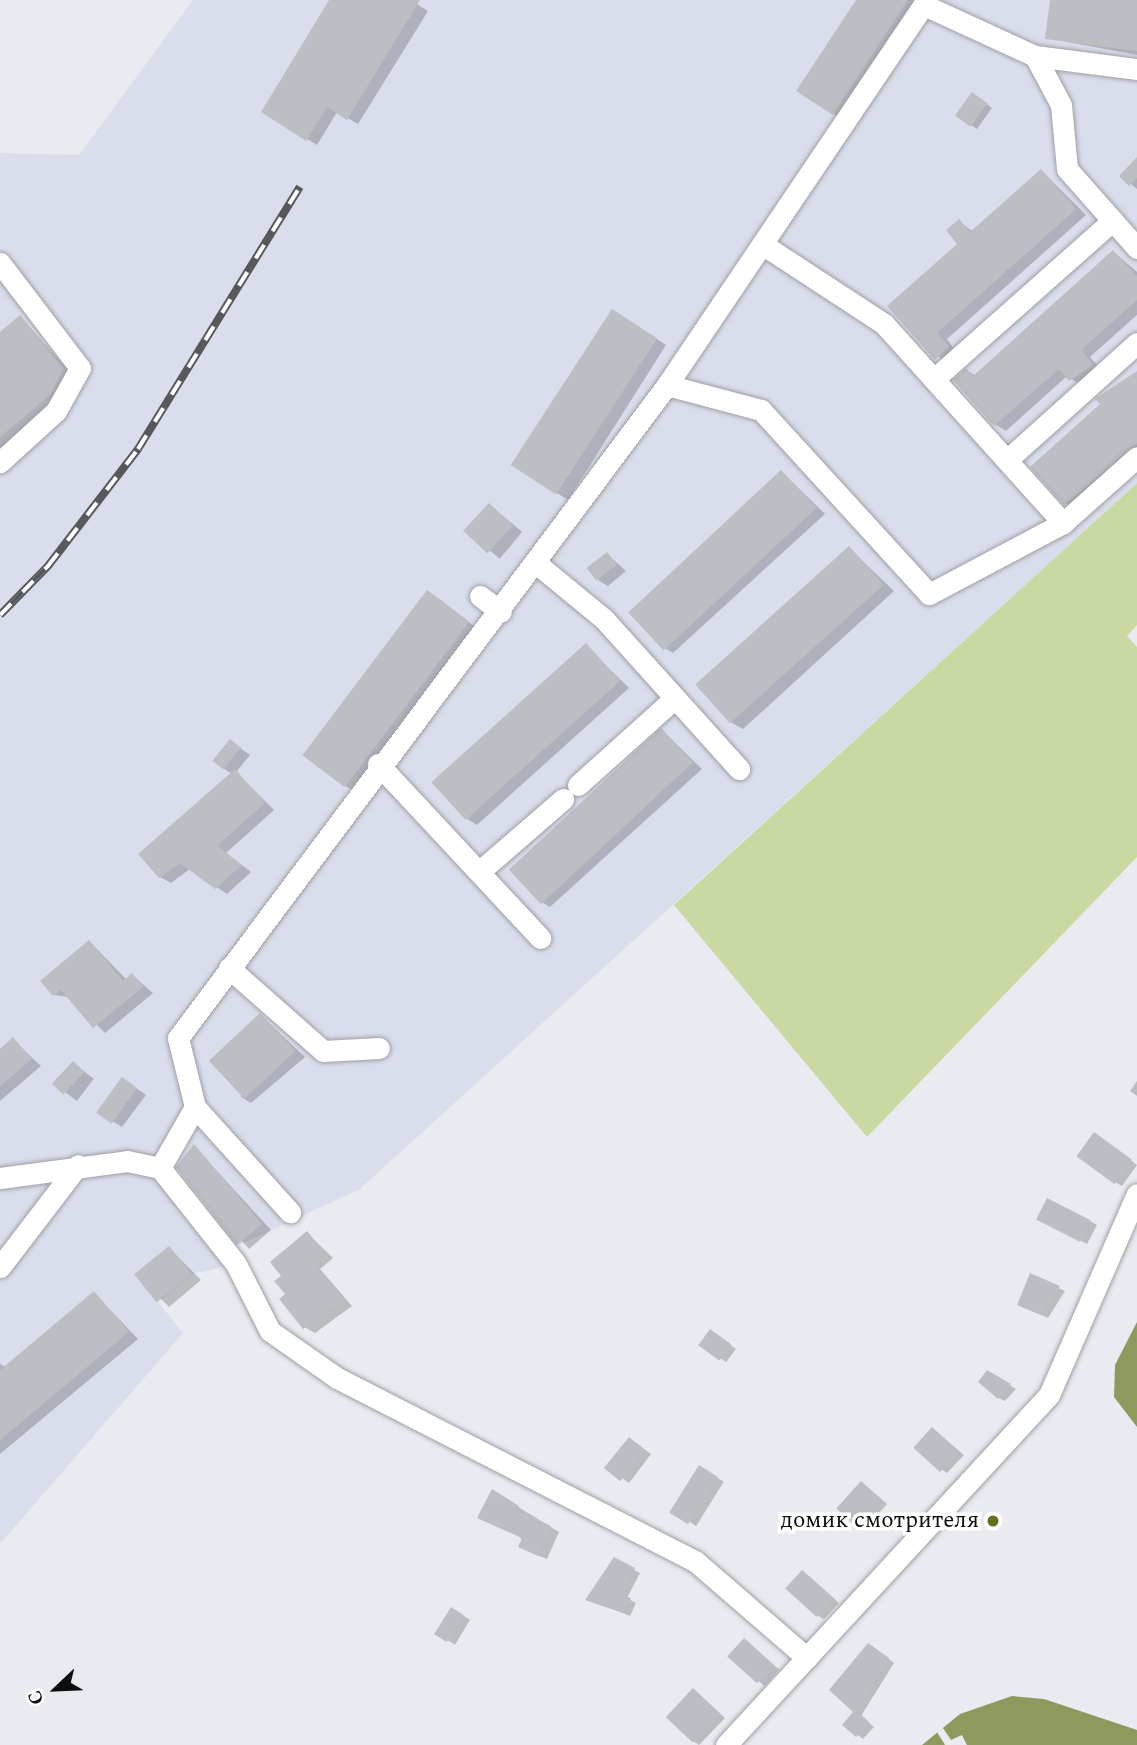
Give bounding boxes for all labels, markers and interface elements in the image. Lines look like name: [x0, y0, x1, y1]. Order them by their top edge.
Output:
place label: домик смотрителя: [781, 1507, 979, 1535]
marker: домик смотрителя: [985, 1513, 1001, 1529]
north arrow: [21, 1654, 91, 1724]
text: С: [20, 1686, 52, 1709]

